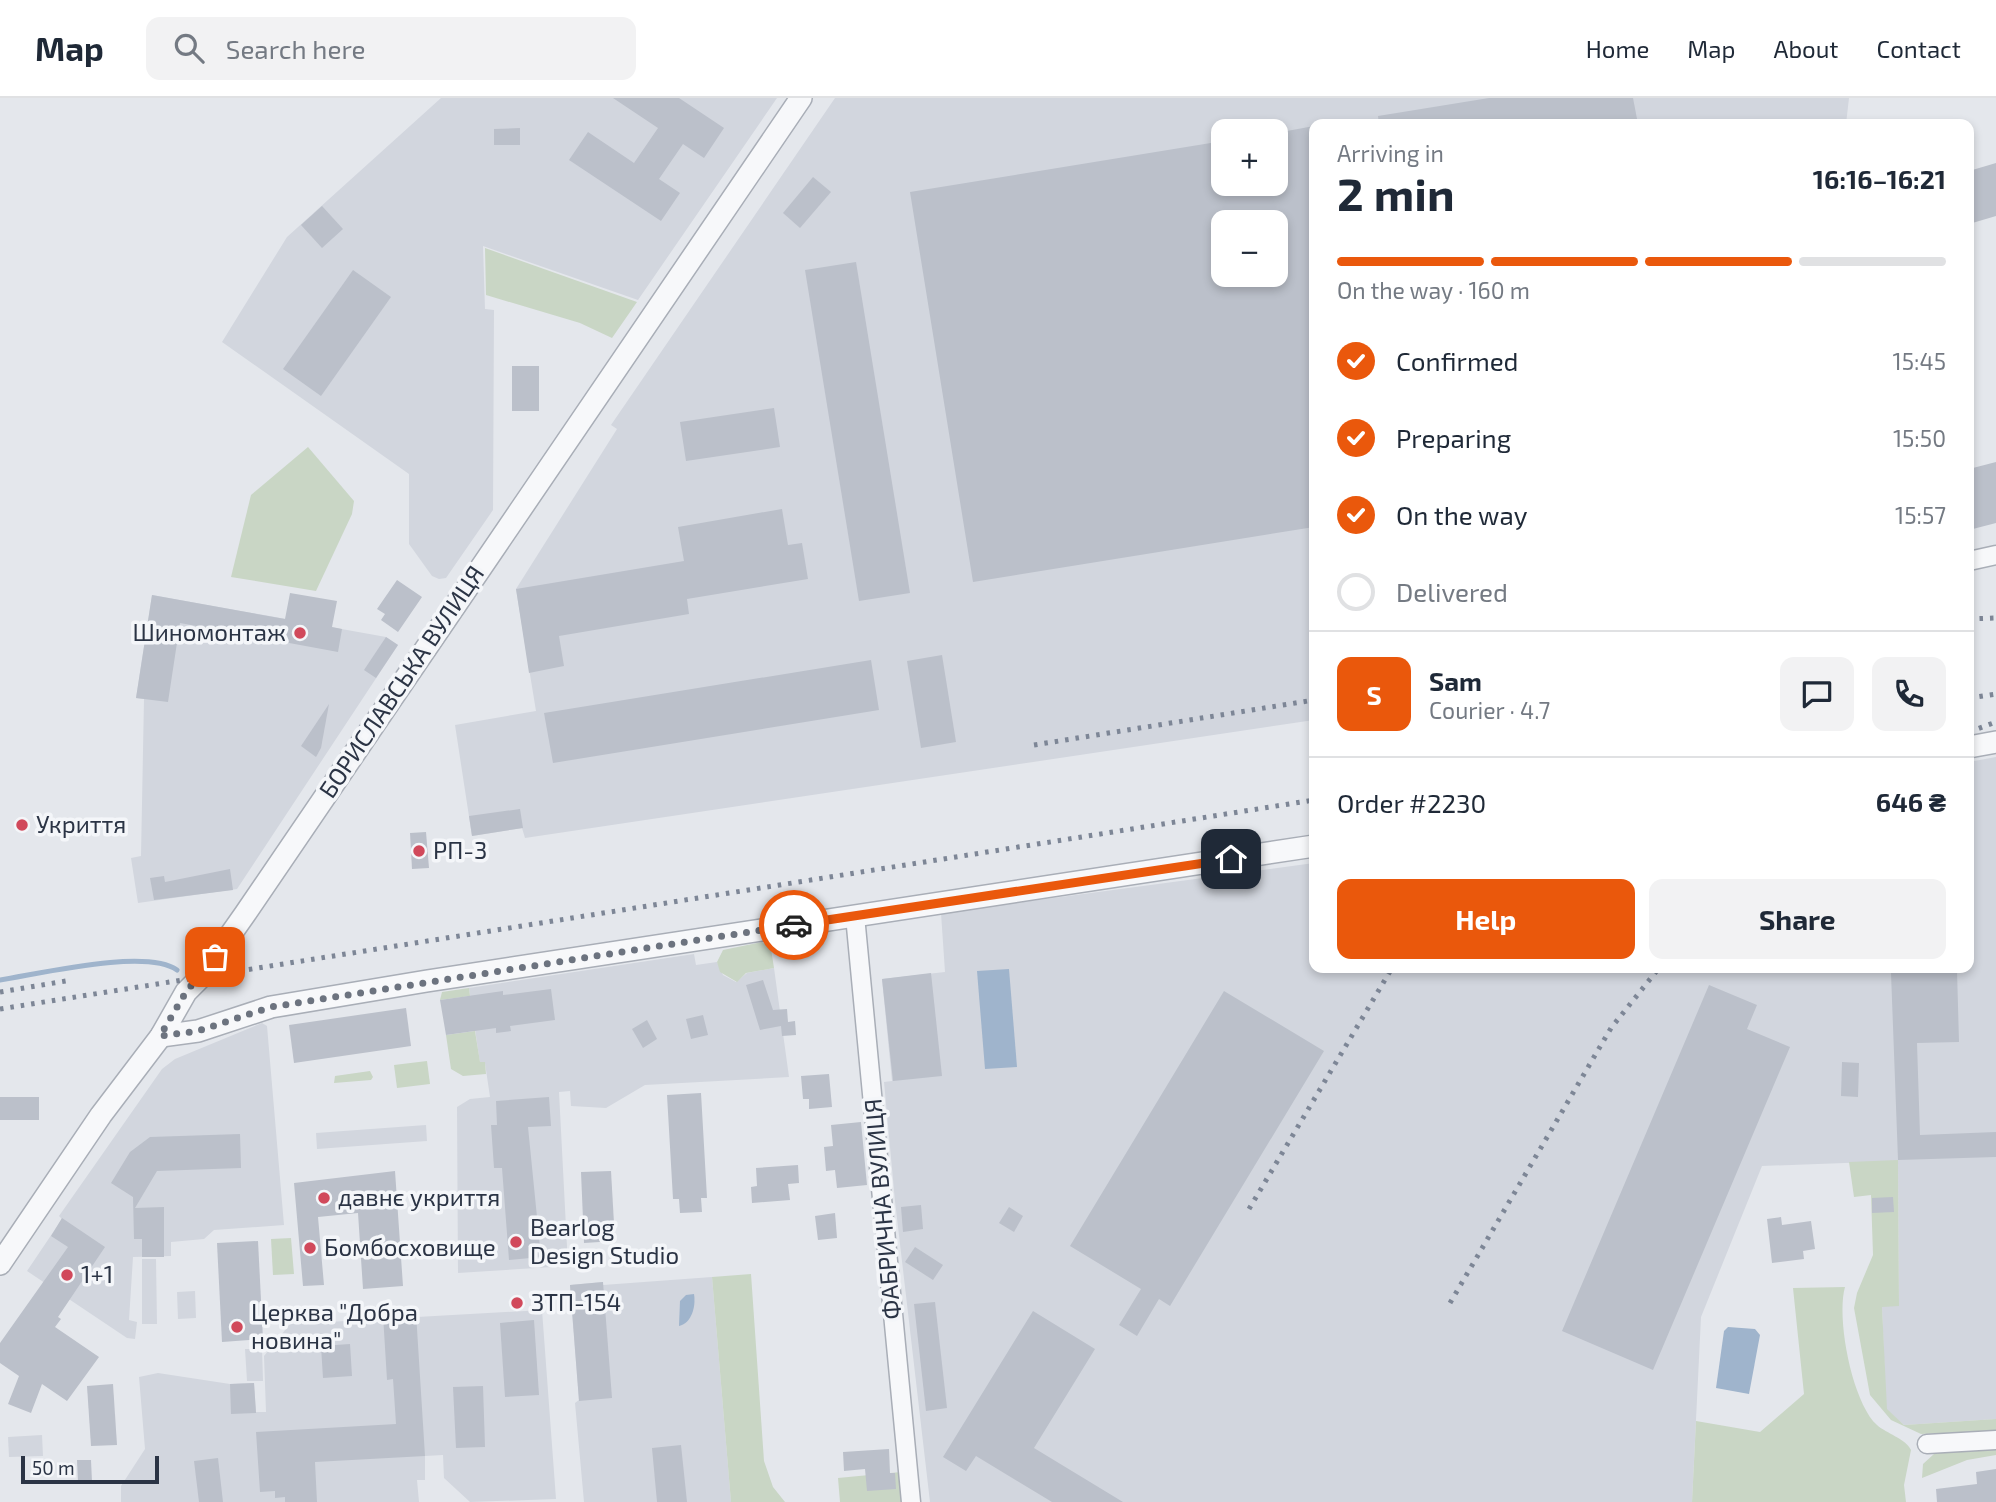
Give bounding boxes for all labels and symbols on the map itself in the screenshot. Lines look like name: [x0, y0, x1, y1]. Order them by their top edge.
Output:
street label: БОРИСЛАВСЬКА ВУЛИЦЯ: [312, 560, 489, 803]
place label: Шиномонтаж: [132, 617, 286, 646]
marker: Шиномонтаж: [292, 625, 308, 641]
place label: Укриття: [36, 809, 126, 838]
marker: Укриття: [14, 817, 30, 833]
pin: [1201, 829, 1261, 889]
place label: РП-3: [433, 835, 487, 864]
marker: РП-3: [411, 843, 427, 859]
courier: [759, 890, 829, 960]
pin: [185, 927, 245, 987]
street label: ФАБРИЧНА ВУЛИЦЯ: [857, 1097, 906, 1321]
place label: давнє укриття: [338, 1182, 500, 1212]
marker: давнє укриття: [316, 1190, 332, 1206]
place label: Bearlog Design Studio: [530, 1212, 679, 1269]
place label: Бомбосховище: [324, 1232, 496, 1261]
marker: Bearlog Design Studio: [508, 1234, 524, 1250]
marker: Бомбосховище: [302, 1240, 318, 1256]
place label: 1+1: [81, 1259, 113, 1288]
marker: 1+1: [59, 1267, 75, 1283]
place label: ЗТП-154: [531, 1287, 621, 1316]
marker: ЗТП-154: [509, 1295, 525, 1311]
place label: Церква "Добра новина": [251, 1297, 418, 1354]
marker: Церква "Добра новина": [229, 1319, 245, 1335]
scale bar: [21, 1453, 159, 1485]

